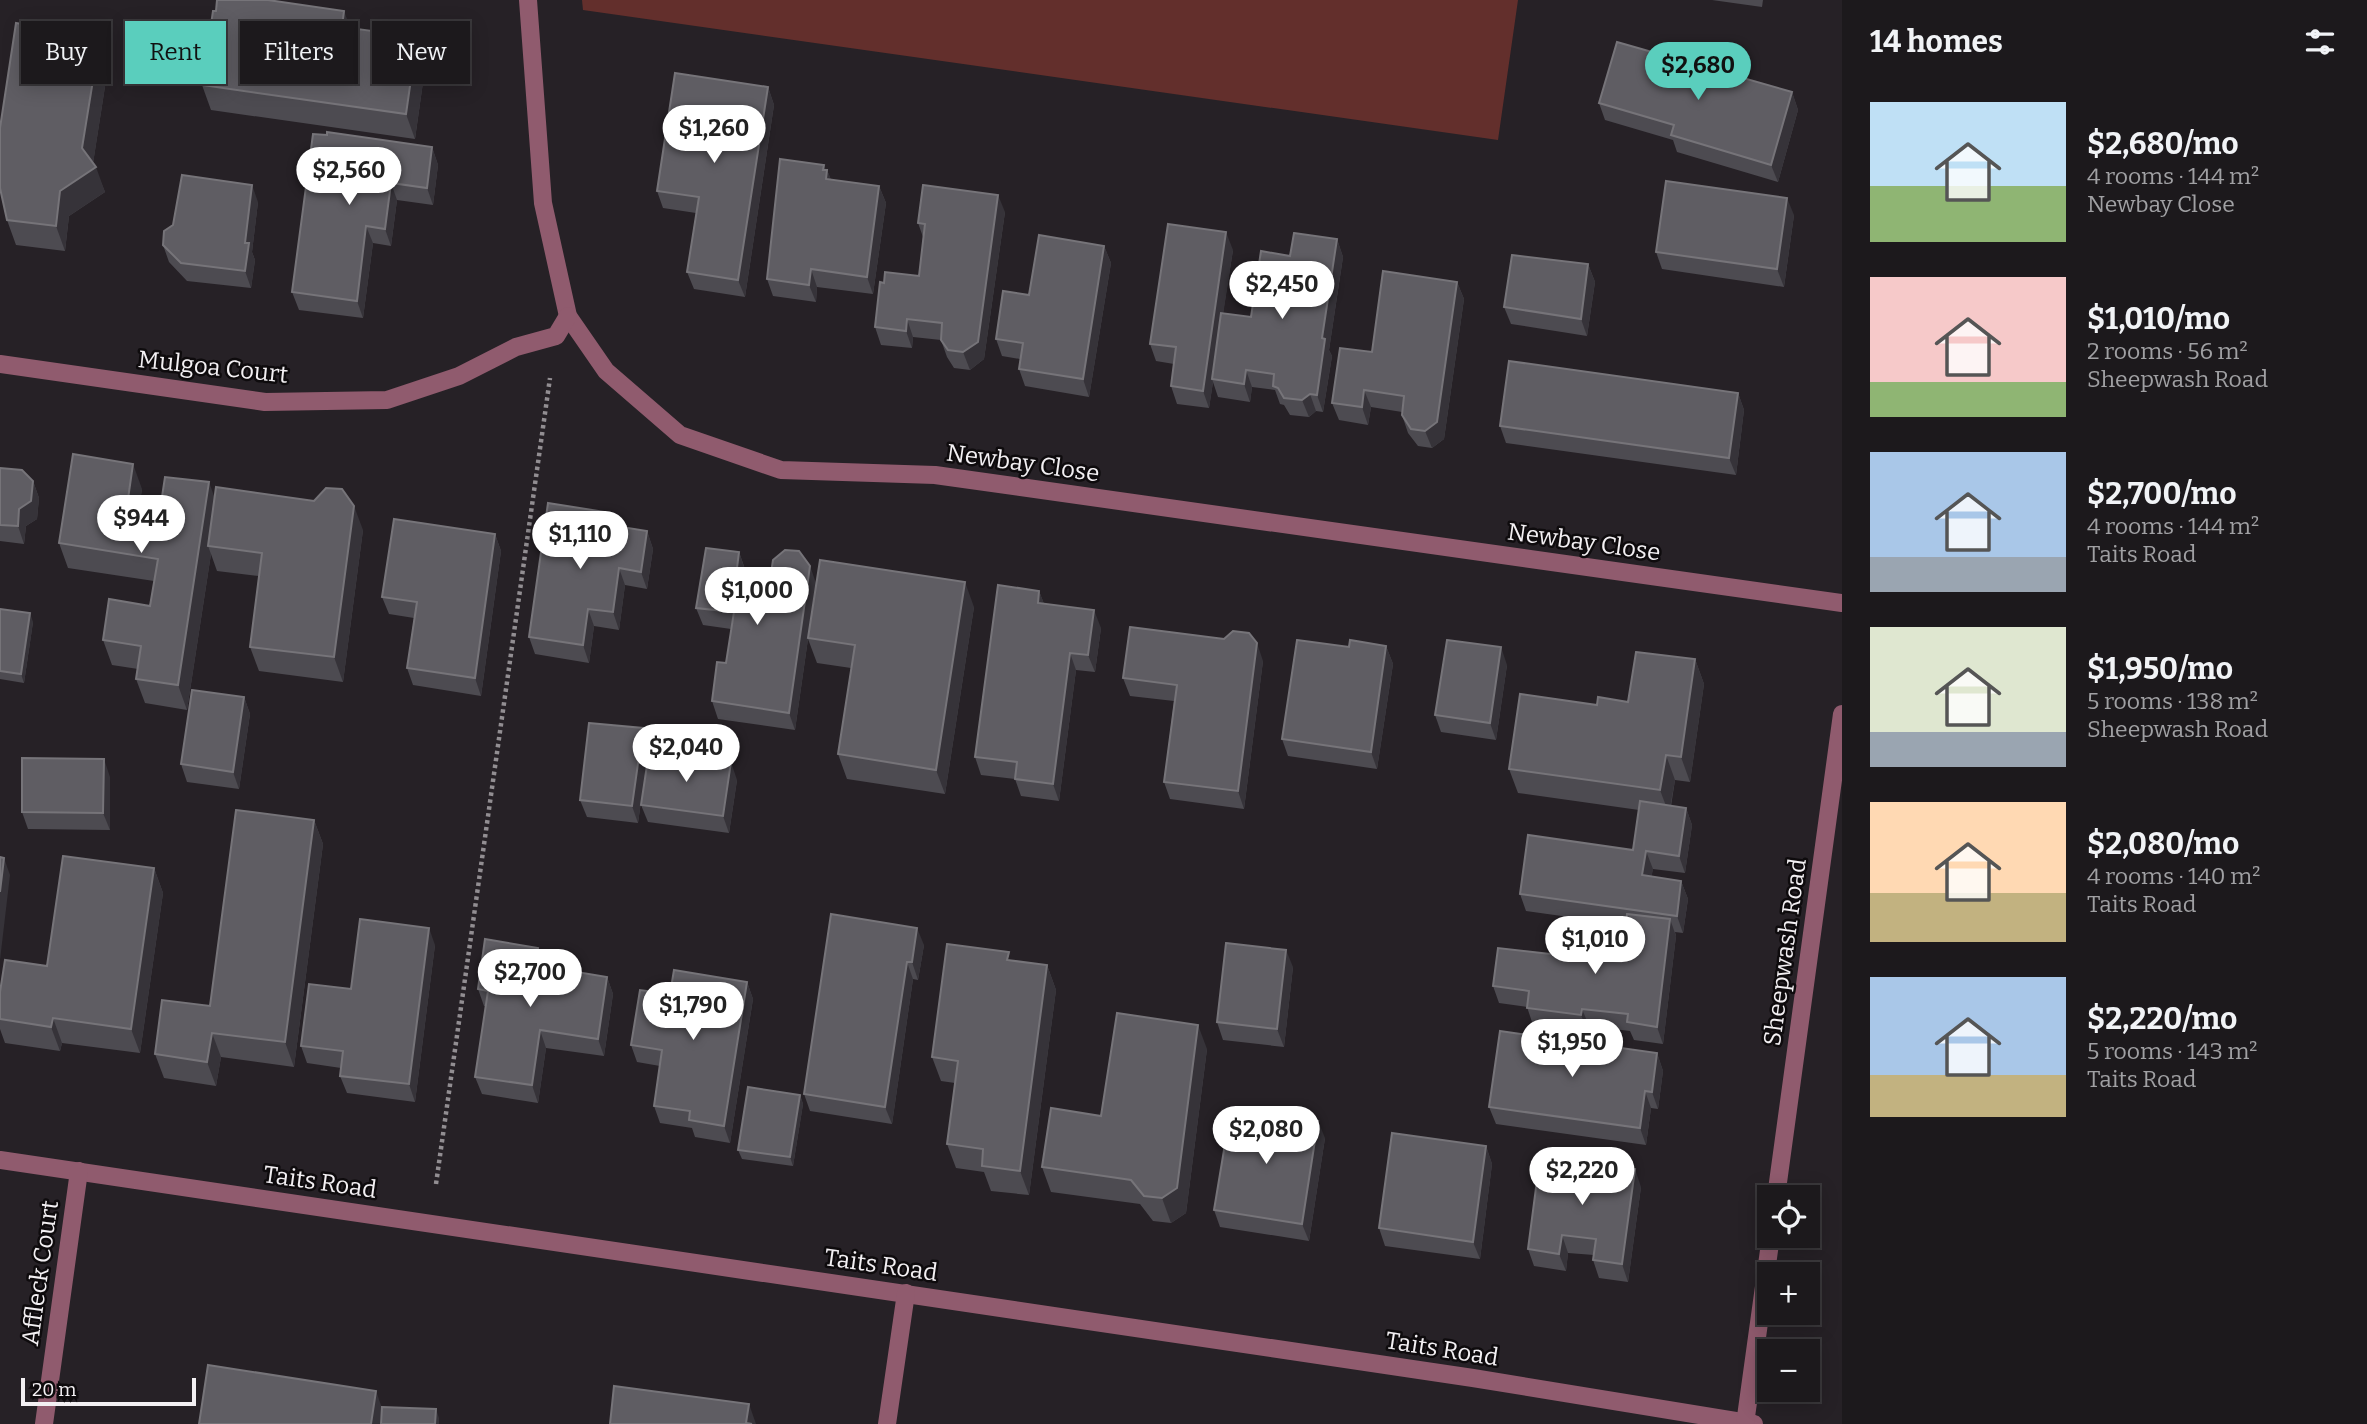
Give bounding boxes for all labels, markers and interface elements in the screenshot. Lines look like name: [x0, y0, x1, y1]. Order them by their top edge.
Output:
chip: Buy: [21, 21, 111, 84]
chip: Rent: [125, 21, 226, 84]
chip: Filters: [240, 21, 358, 84]
chip: New: [372, 21, 470, 84]
icon: filters: [2301, 23, 2339, 61]
text: 14 homes: [1870, 24, 2003, 60]
pin: $2,680: [1641, 42, 1755, 102]
text: $2,680: [1661, 51, 1735, 79]
pin: $1,260: [657, 106, 771, 165]
text: $1,260: [679, 114, 749, 142]
text: $2,680/mo: [2087, 126, 2239, 162]
icon: home: [1926, 130, 2010, 214]
pin: $2,560: [292, 148, 406, 207]
text: $2,560: [312, 156, 386, 184]
text: 4 rooms · 144 m²: [2087, 162, 2259, 190]
text: Newbay Close: [2087, 190, 2235, 218]
pin: $2,450: [1225, 262, 1339, 321]
text: $2,450: [1245, 270, 1319, 298]
text: $1,010/mo: [2087, 301, 2230, 337]
icon: home: [1926, 305, 2010, 389]
text: 2 rooms · 56 m²: [2087, 337, 2248, 365]
street label: Mulgoa Court: [137, 345, 290, 389]
text: Sheepwash Road: [2087, 365, 2268, 393]
street label: Newbay Close: [945, 438, 1101, 488]
text: $2,700/mo: [2087, 476, 2236, 512]
icon: home: [1926, 480, 2010, 564]
pin: $944: [100, 496, 182, 555]
text: $944: [113, 504, 169, 532]
pin: $1,110: [523, 512, 637, 571]
text: 4 rooms · 144 m²: [2087, 512, 2259, 540]
street label: Newbay Close: [1506, 517, 1662, 567]
text: $1,110: [548, 520, 612, 548]
text: Taits Road: [2087, 540, 2196, 568]
pin: $1,000: [700, 568, 814, 627]
text: $1,000: [721, 576, 793, 604]
text: $1,950/mo: [2087, 651, 2233, 687]
icon: home: [1926, 655, 2010, 739]
text: 5 rooms · 138 m²: [2087, 687, 2258, 715]
text: Sheepwash Road: [2087, 715, 2268, 743]
pin: $2,040: [629, 724, 743, 784]
text: $2,040: [649, 733, 723, 761]
text: $2,080/mo: [2087, 826, 2239, 862]
icon: home: [1926, 830, 2010, 914]
street label: Sheepwash Road: [1758, 857, 1812, 1047]
text: 4 rooms · 140 m²: [2087, 862, 2260, 890]
text: Taits Road: [2087, 890, 2196, 918]
pin: $1,010: [1538, 916, 1652, 976]
text: $1,010: [1561, 925, 1629, 953]
pin: $2,700: [473, 950, 587, 1009]
text: $2,700: [494, 958, 566, 986]
pin: $1,790: [636, 982, 750, 1042]
text: $1,790: [659, 991, 727, 1019]
text: $2,220/mo: [2087, 1001, 2237, 1037]
icon: home: [1926, 1005, 2010, 1089]
pin: $1,950: [1515, 1020, 1629, 1079]
text: $1,950: [1537, 1028, 1607, 1056]
text: 5 rooms · 143 m²: [2087, 1037, 2258, 1065]
text: Taits Road: [2087, 1065, 2196, 1093]
pin: $2,080: [1209, 1106, 1323, 1166]
text: $2,080: [1229, 1115, 1303, 1143]
pin: $2,220: [1525, 1148, 1639, 1207]
text: $2,220: [1545, 1156, 1619, 1184]
street label: Taits Road: [262, 1160, 378, 1204]
map controls: [1757, 1185, 1820, 1402]
button: locate: [1757, 1185, 1820, 1248]
street label: Affleck Court: [16, 1198, 64, 1347]
street label: Taits Road: [823, 1243, 939, 1287]
button: +: [1757, 1262, 1820, 1325]
street label: Taits Road: [1383, 1326, 1501, 1372]
button: −: [1757, 1339, 1820, 1402]
scale bar: [21, 1375, 196, 1407]
text: 20 m: [32, 1378, 76, 1401]

